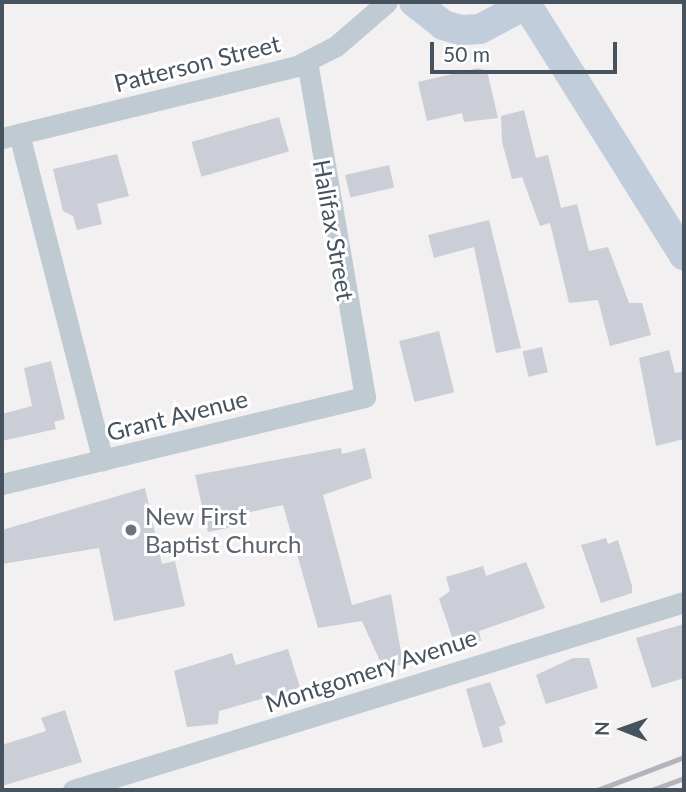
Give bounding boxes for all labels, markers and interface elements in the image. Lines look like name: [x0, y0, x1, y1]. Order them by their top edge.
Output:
street label: Patterson Street: [111, 28, 283, 98]
scale bar: [434, 28, 621, 72]
text: 50 m: [443, 41, 490, 66]
street label: Halifax Street: [307, 157, 361, 303]
street label: Grant Avenue: [103, 383, 251, 447]
place label: New First Baptist Church: [145, 502, 301, 558]
marker: New First Baptist Church: [123, 522, 139, 538]
street label: Montgomery Avenue: [261, 622, 481, 718]
north arrow: [588, 694, 658, 764]
text: N: [590, 721, 613, 736]

